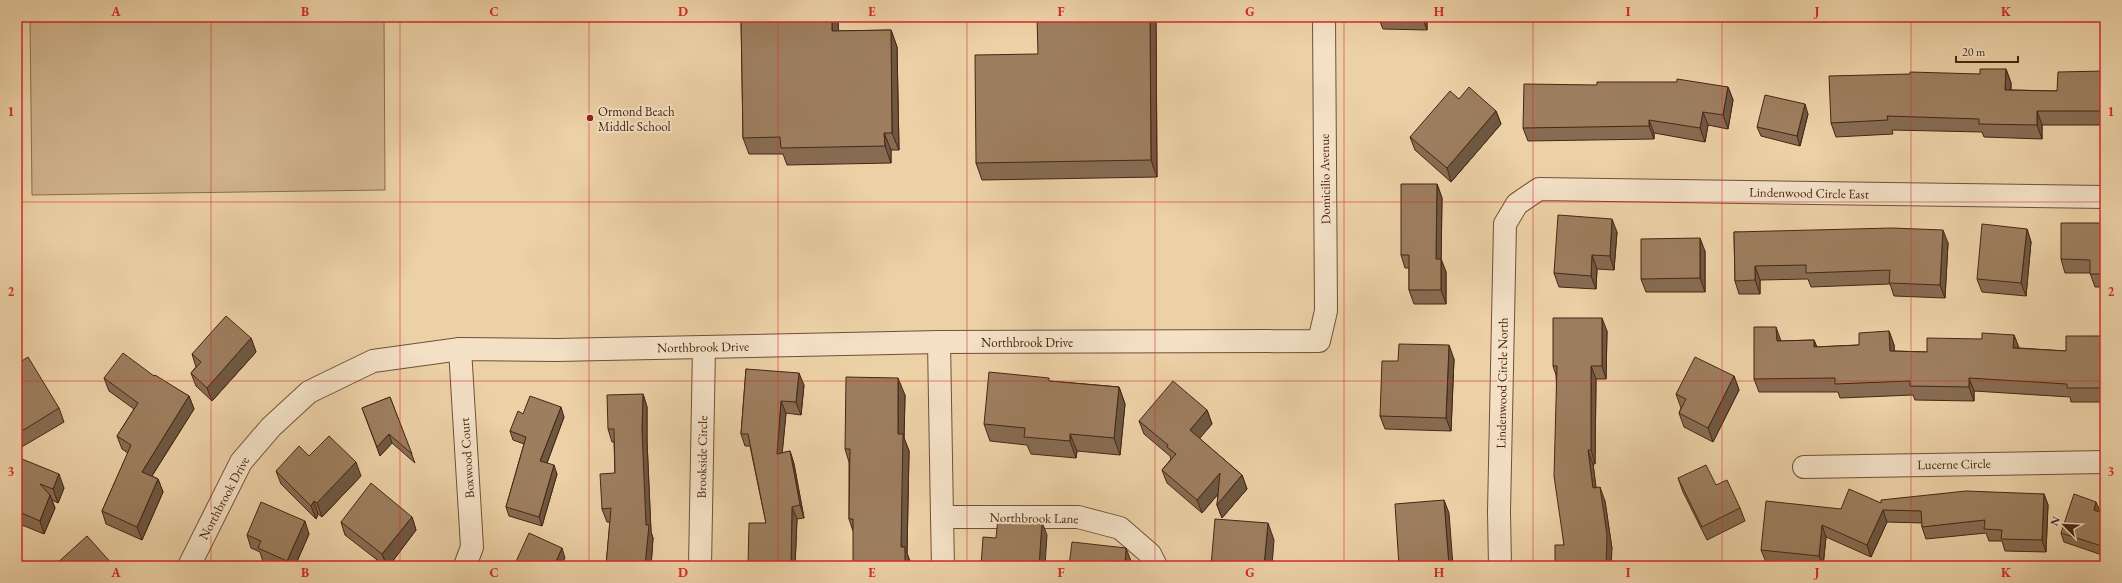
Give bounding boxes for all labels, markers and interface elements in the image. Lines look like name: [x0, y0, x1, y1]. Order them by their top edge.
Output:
text: A: [110, 3, 121, 20]
text: B: [301, 3, 309, 20]
text: C: [489, 3, 499, 20]
text: D: [678, 3, 688, 20]
text: E: [868, 3, 876, 20]
text: F: [1057, 3, 1065, 20]
text: G: [1245, 3, 1255, 20]
text: H: [1434, 3, 1445, 20]
text: I: [1626, 3, 1631, 20]
text: J: [1813, 3, 1820, 20]
text: K: [2001, 3, 2012, 20]
scale bar: [1956, 38, 2018, 64]
text: 20 m: [1962, 44, 1986, 60]
text: 1: [8, 103, 15, 120]
place label: Ormond Beach Middle School: [598, 103, 675, 135]
text: 1: [2108, 103, 2115, 120]
marker: Ormond Beach Middle School: [585, 113, 595, 123]
street label: Domicilio Avenue: [1316, 134, 1334, 224]
street label: Lindenwood Circle East: [1749, 183, 1869, 203]
text: 2: [8, 283, 15, 300]
text: 2: [2108, 283, 2115, 300]
street label: Lindenwood Circle North: [1492, 317, 1512, 449]
street label: Northbrook Drive: [981, 334, 1073, 351]
street label: Northbrook Drive: [657, 338, 749, 356]
street label: Brookside Circle: [693, 416, 711, 498]
street label: Boxwood Court: [456, 417, 478, 499]
street label: Northbrook Drive: [195, 453, 253, 543]
street label: Lucerne Circle: [1917, 455, 1991, 473]
text: 3: [8, 463, 15, 480]
text: 3: [2108, 463, 2115, 480]
north arrow: [2044, 505, 2084, 545]
street label: Northbrook Lane: [989, 509, 1079, 527]
text: N: [2047, 514, 2063, 528]
text: A: [110, 564, 121, 581]
text: B: [301, 564, 309, 581]
text: C: [489, 564, 499, 581]
text: D: [678, 564, 688, 581]
text: E: [868, 564, 876, 581]
text: F: [1057, 564, 1065, 581]
text: G: [1245, 564, 1255, 581]
text: H: [1434, 564, 1445, 581]
text: I: [1626, 564, 1631, 581]
text: J: [1813, 564, 1820, 581]
text: K: [2001, 564, 2012, 581]

